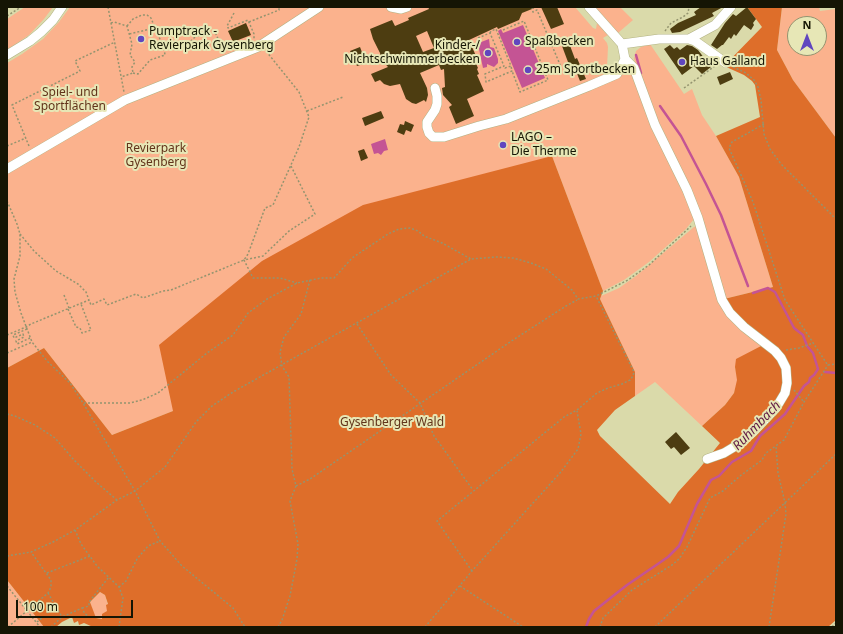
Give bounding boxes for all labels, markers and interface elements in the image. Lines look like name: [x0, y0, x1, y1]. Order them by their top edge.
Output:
north arrow: [787, 16, 827, 56]
text: N: [803, 17, 811, 32]
place label: Pumptrack - Revierpark Gysenberg: [149, 25, 274, 53]
marker: Pumptrack - Revierpark Gysenberg: [136, 34, 146, 44]
place label: Spaßbecken: [525, 35, 594, 49]
marker: Spaßbecken: [512, 37, 522, 47]
place label: Kinder-/ Nichtschwimmerbecken: [344, 39, 480, 67]
marker: Kinder-/ Nichtschwimmerbecken: [483, 48, 493, 58]
place label: Haus Galland: [690, 55, 765, 69]
marker: Haus Galland: [677, 57, 687, 67]
place label: 25m Sportbecken: [536, 63, 635, 77]
marker: 25m Sportbecken: [523, 65, 533, 75]
park label: Spiel- und Sportflächen: [34, 86, 106, 114]
place label: LAGO – Die Therme: [511, 131, 577, 159]
marker: LAGO – Die Therme: [498, 140, 508, 150]
park label: Revierpark Gysenberg: [125, 142, 187, 170]
water label: Ruhmbach: [730, 398, 784, 454]
park label: Gysenberger Wald: [340, 416, 444, 430]
scale bar: [18, 592, 135, 618]
text: 100 m: [23, 598, 58, 615]

